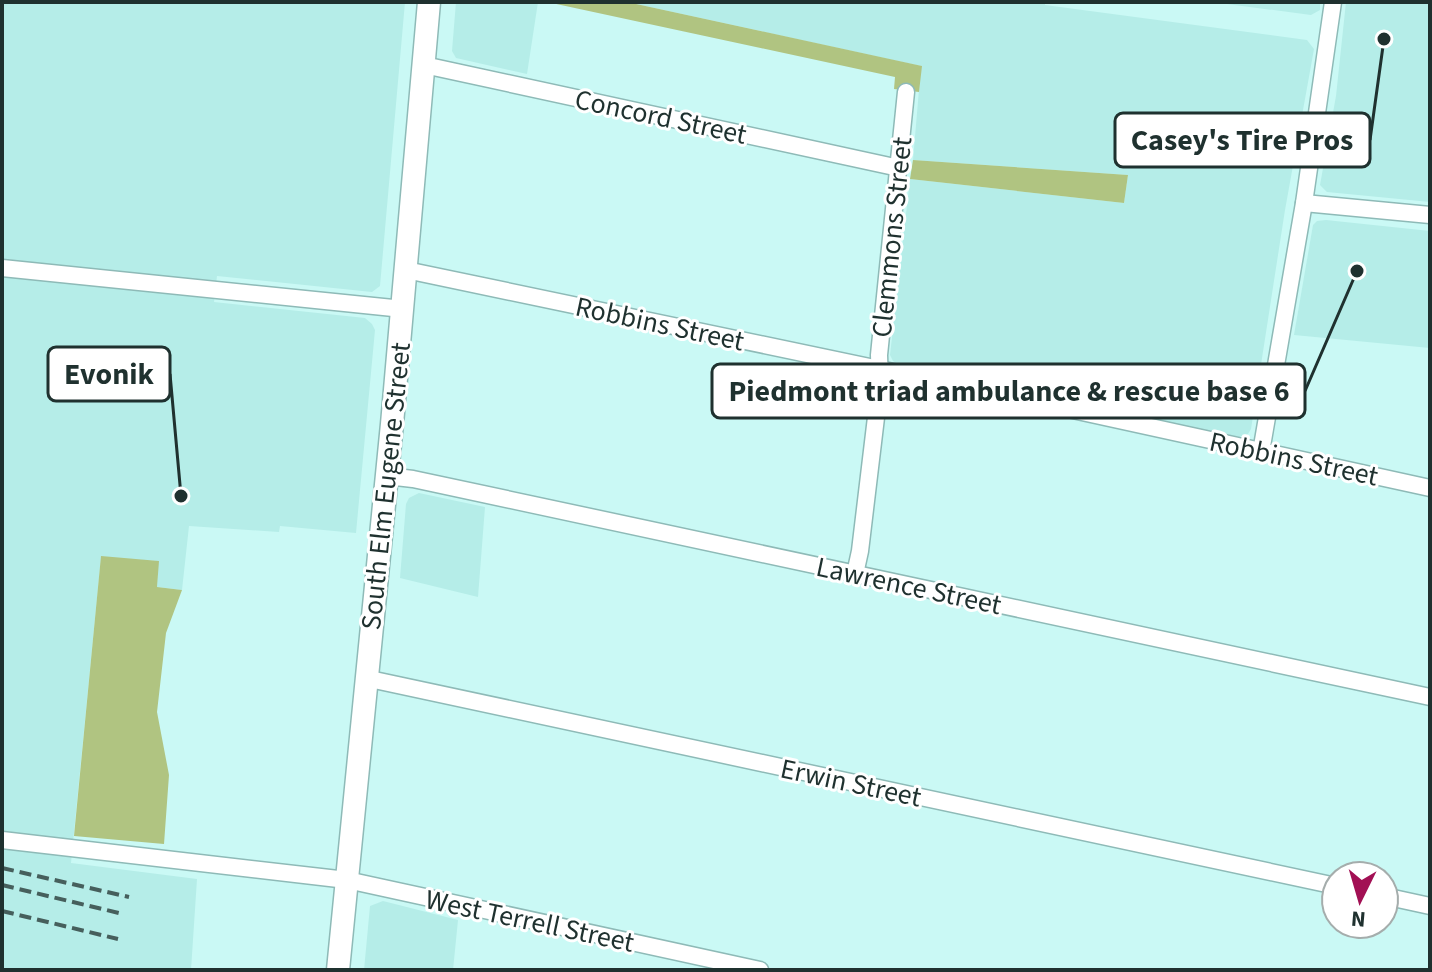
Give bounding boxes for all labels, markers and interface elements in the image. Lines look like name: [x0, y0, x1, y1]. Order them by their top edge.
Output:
street label: Concord Street: [571, 79, 751, 155]
callout: Casey's Tire Pros: [1115, 113, 1370, 167]
text: Casey's Tire Pros: [1131, 119, 1353, 162]
street label: Clemmons Street: [862, 134, 922, 339]
street label: Robbins Street: [572, 287, 748, 361]
street label: South Elm Eugene Street: [351, 340, 421, 632]
callout: Evonik: [48, 347, 170, 401]
text: Evonik: [64, 353, 155, 396]
callout: Piedmont triad ambulance & rescue base 6: [712, 364, 1305, 418]
text: Piedmont triad ambulance & rescue base 6: [728, 370, 1290, 413]
street label: Robbins Street: [1206, 422, 1382, 496]
street label: Lawrence Street: [813, 547, 1006, 625]
street label: Erwin Street: [777, 749, 925, 818]
north arrow: [1320, 860, 1400, 940]
street label: West Terrell Street: [422, 879, 638, 963]
text: N: [1350, 902, 1367, 936]

